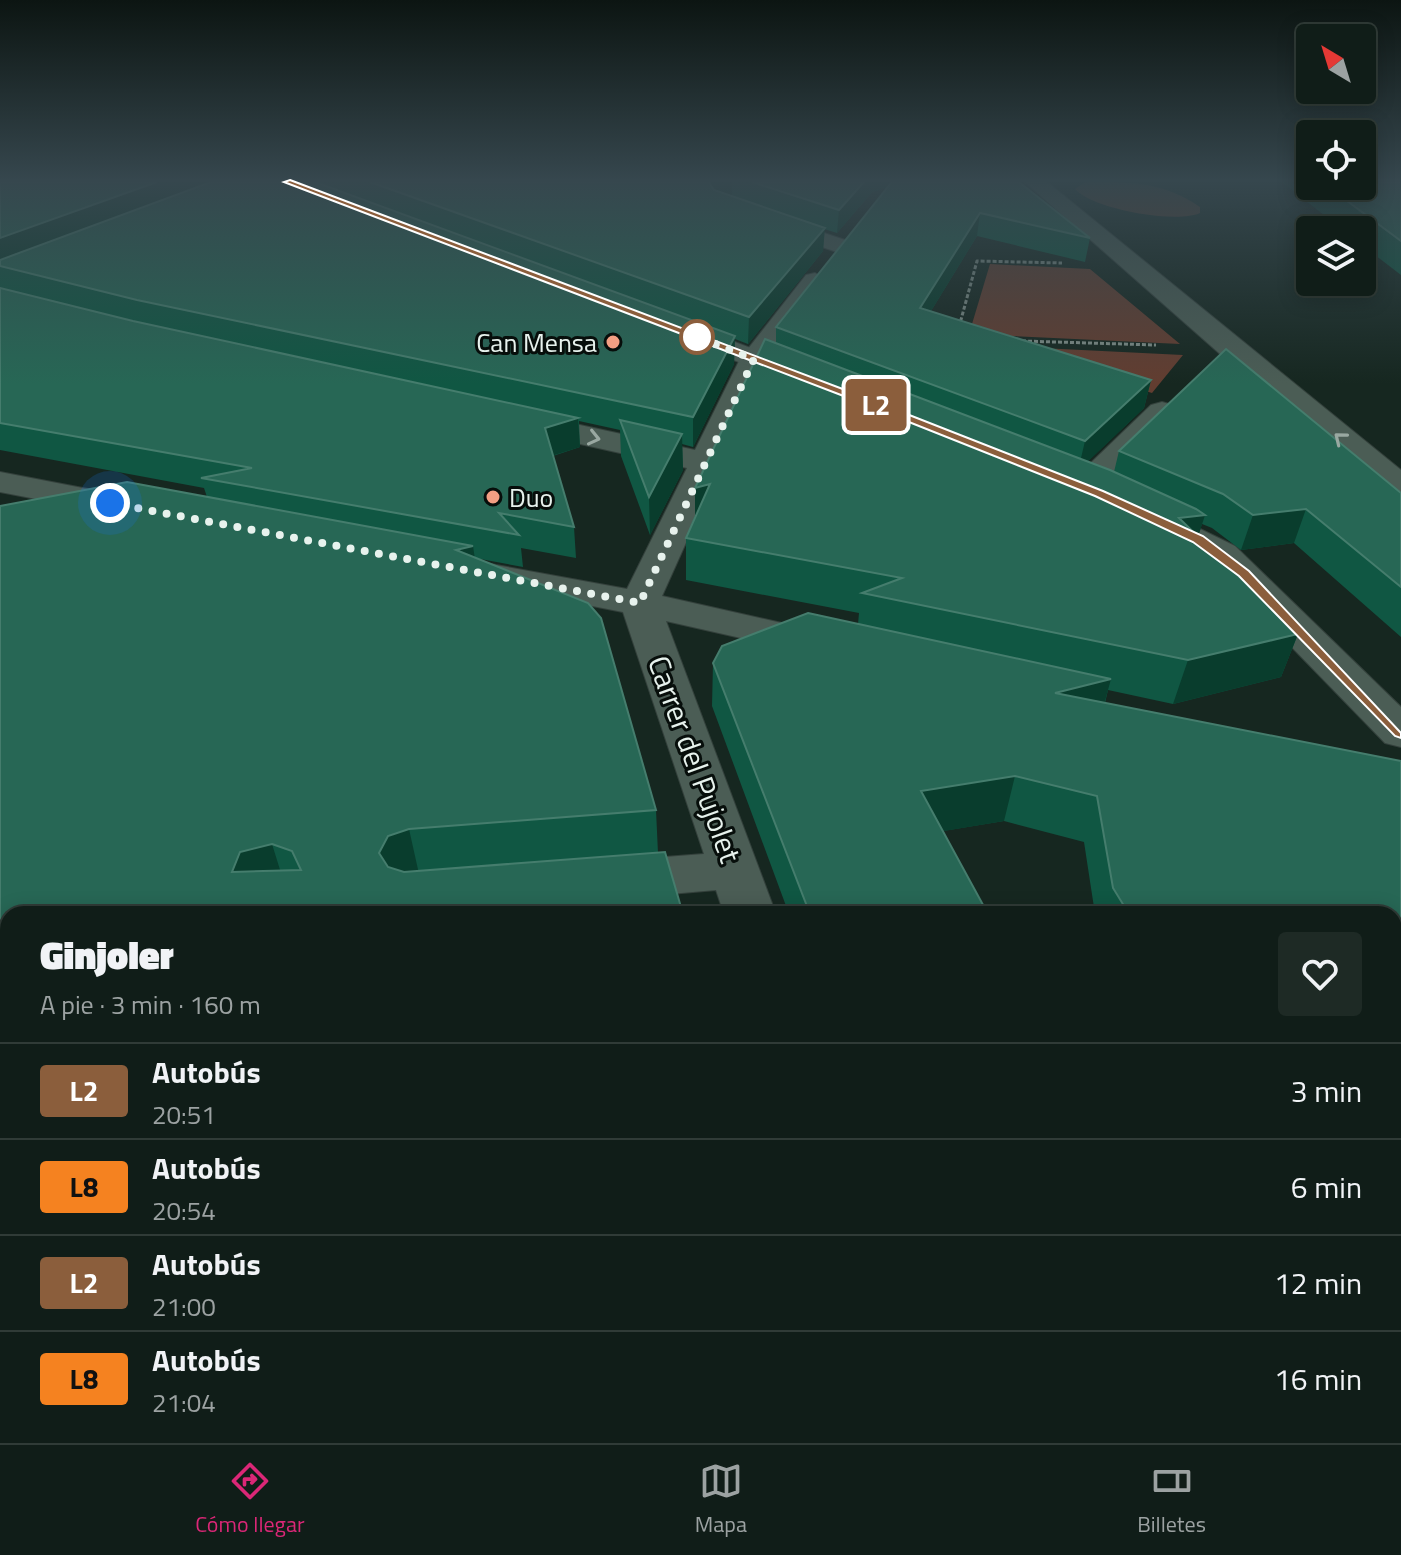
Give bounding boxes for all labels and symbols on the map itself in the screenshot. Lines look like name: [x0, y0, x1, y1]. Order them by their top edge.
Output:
north arrow: [1296, 24, 1376, 104]
unlabelled marker: [680, 320, 714, 354]
place label: Can Mensa: [476, 323, 597, 362]
marker: Can Mensa: [604, 333, 622, 351]
line badge: L2: [840, 379, 912, 431]
one-way arrow: [587, 429, 600, 446]
one-way arrow: [1335, 433, 1350, 448]
place label: Duo: [509, 478, 553, 517]
your location: [90, 483, 130, 523]
marker: Duo: [484, 488, 502, 506]
street label: Carrer del Pujolet: [636, 649, 754, 869]

